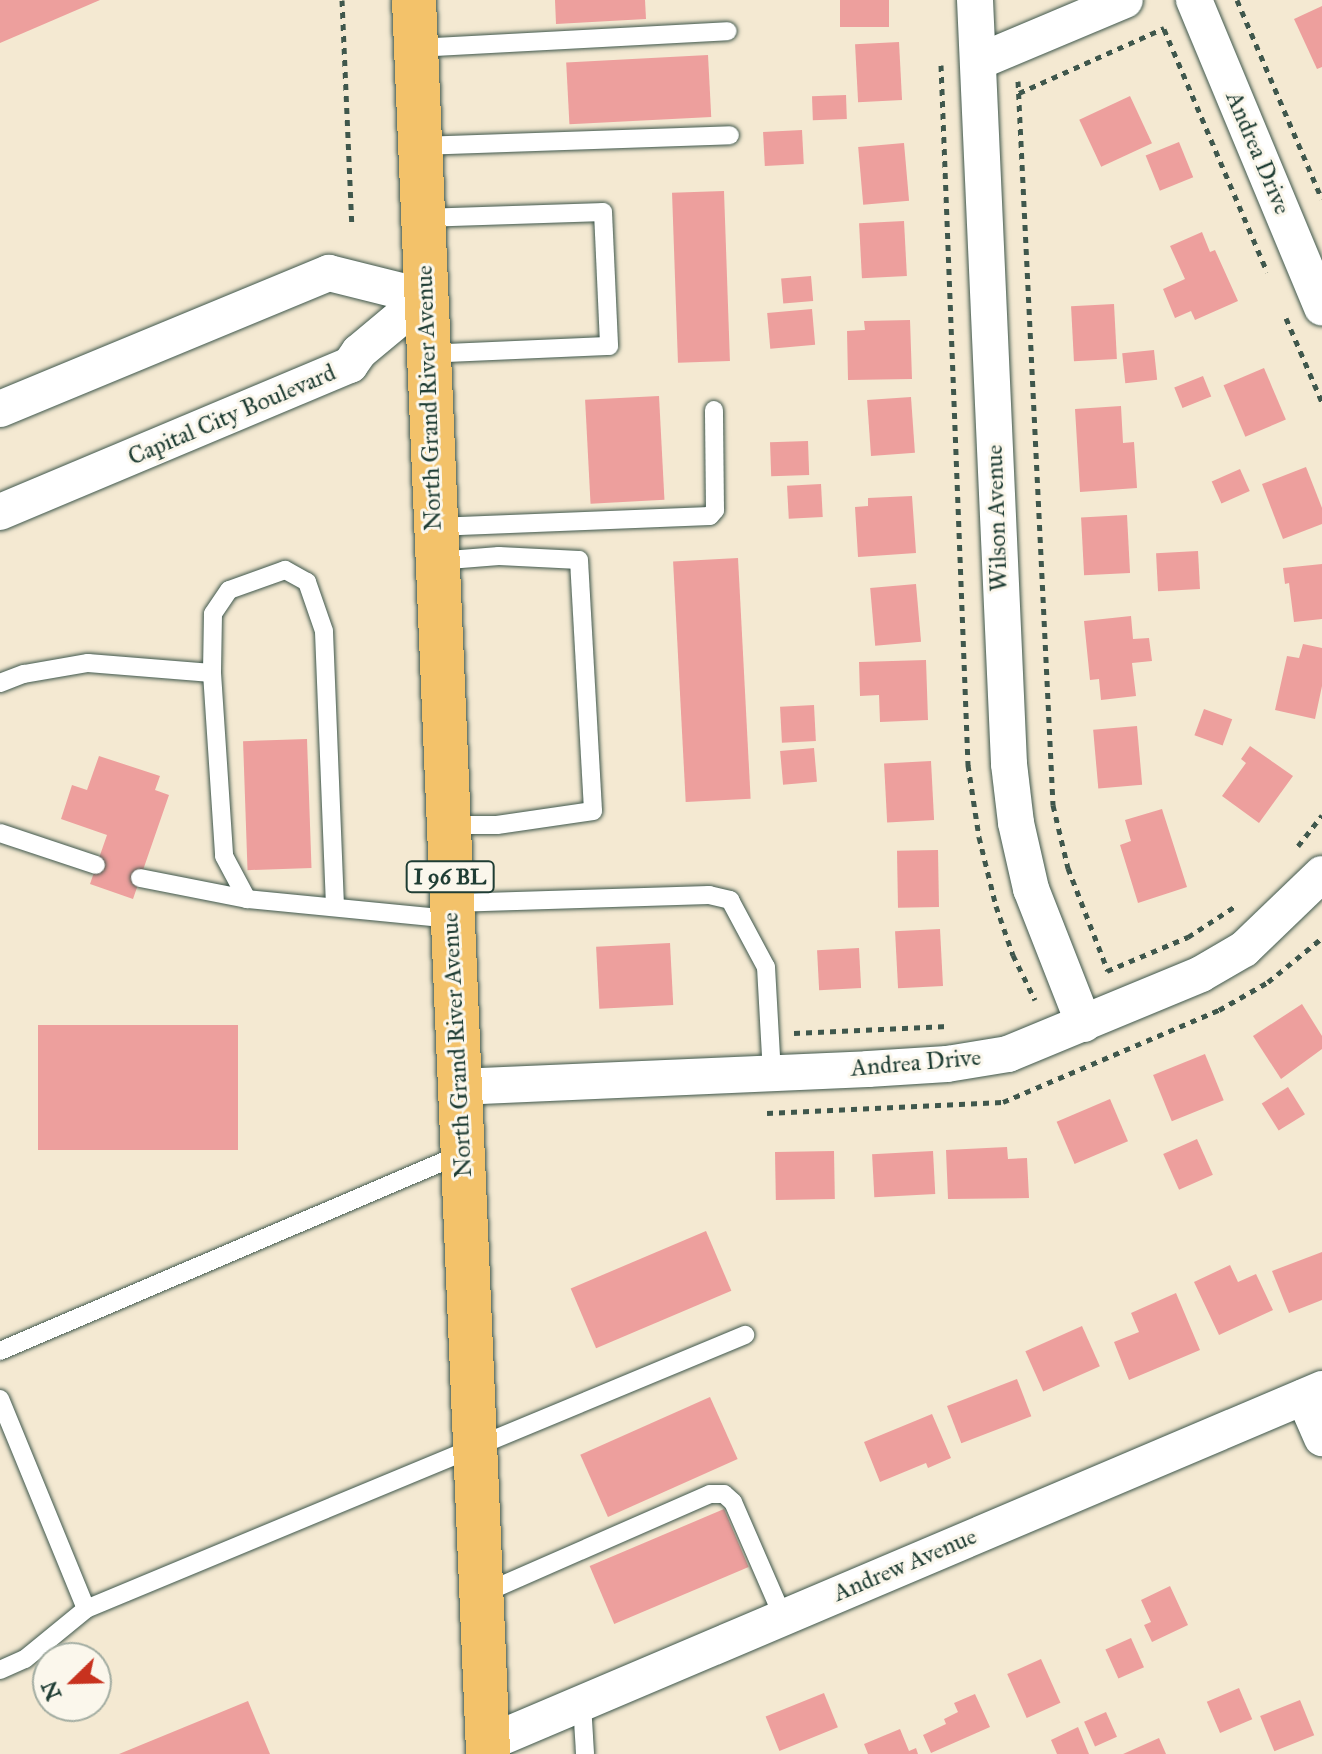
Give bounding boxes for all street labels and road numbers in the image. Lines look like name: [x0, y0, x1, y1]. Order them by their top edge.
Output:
street label: Andrea Drive: [1219, 87, 1297, 219]
street label: North Grand River Avenue: [410, 265, 448, 531]
street label: Capital City Boulevard: [124, 358, 340, 472]
street label: Wilson Avenue: [980, 444, 1014, 592]
road number: I 96 BL: [404, 859, 496, 895]
street label: North Grand River Avenue: [436, 912, 478, 1178]
street label: Andrea Drive: [850, 1043, 982, 1083]
street label: Andrew Avenue: [829, 1522, 981, 1608]

